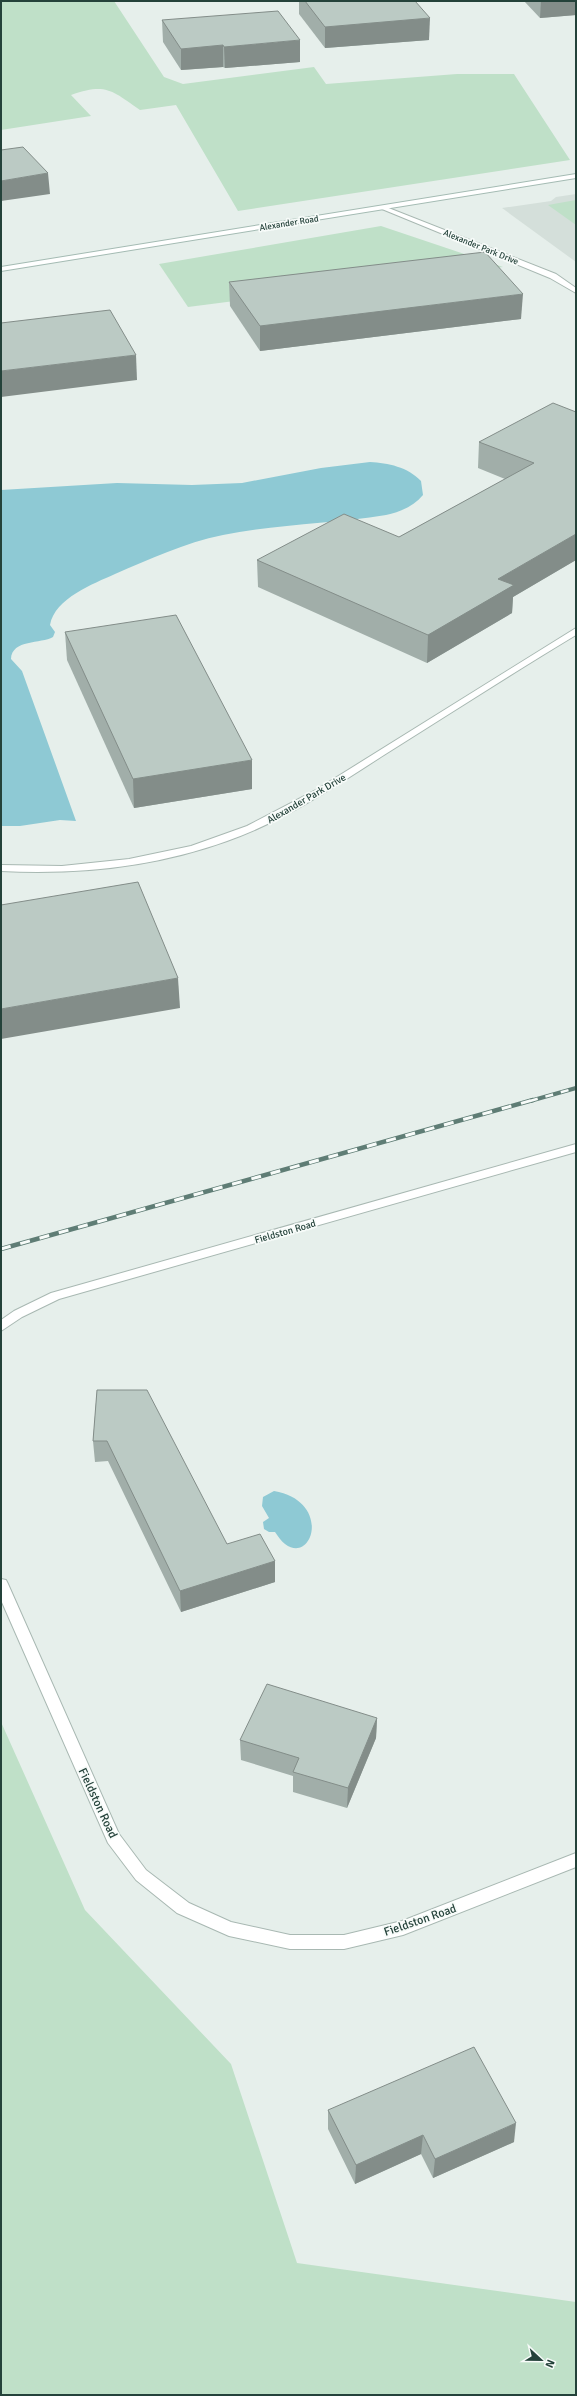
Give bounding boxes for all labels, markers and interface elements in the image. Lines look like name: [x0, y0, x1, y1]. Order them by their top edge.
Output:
street label: Alexander Road: [259, 213, 320, 234]
street label: Alexander Park Drive: [442, 227, 520, 268]
street label: Alexander Park Drive: [265, 771, 348, 826]
street label: Fieldston Road: [253, 1217, 317, 1246]
street label: Fieldston Road: [75, 1766, 120, 1841]
street label: Fieldston Road: [382, 1901, 458, 1940]
north arrow: [521, 2340, 561, 2380]
text: N: [542, 2358, 557, 2370]

